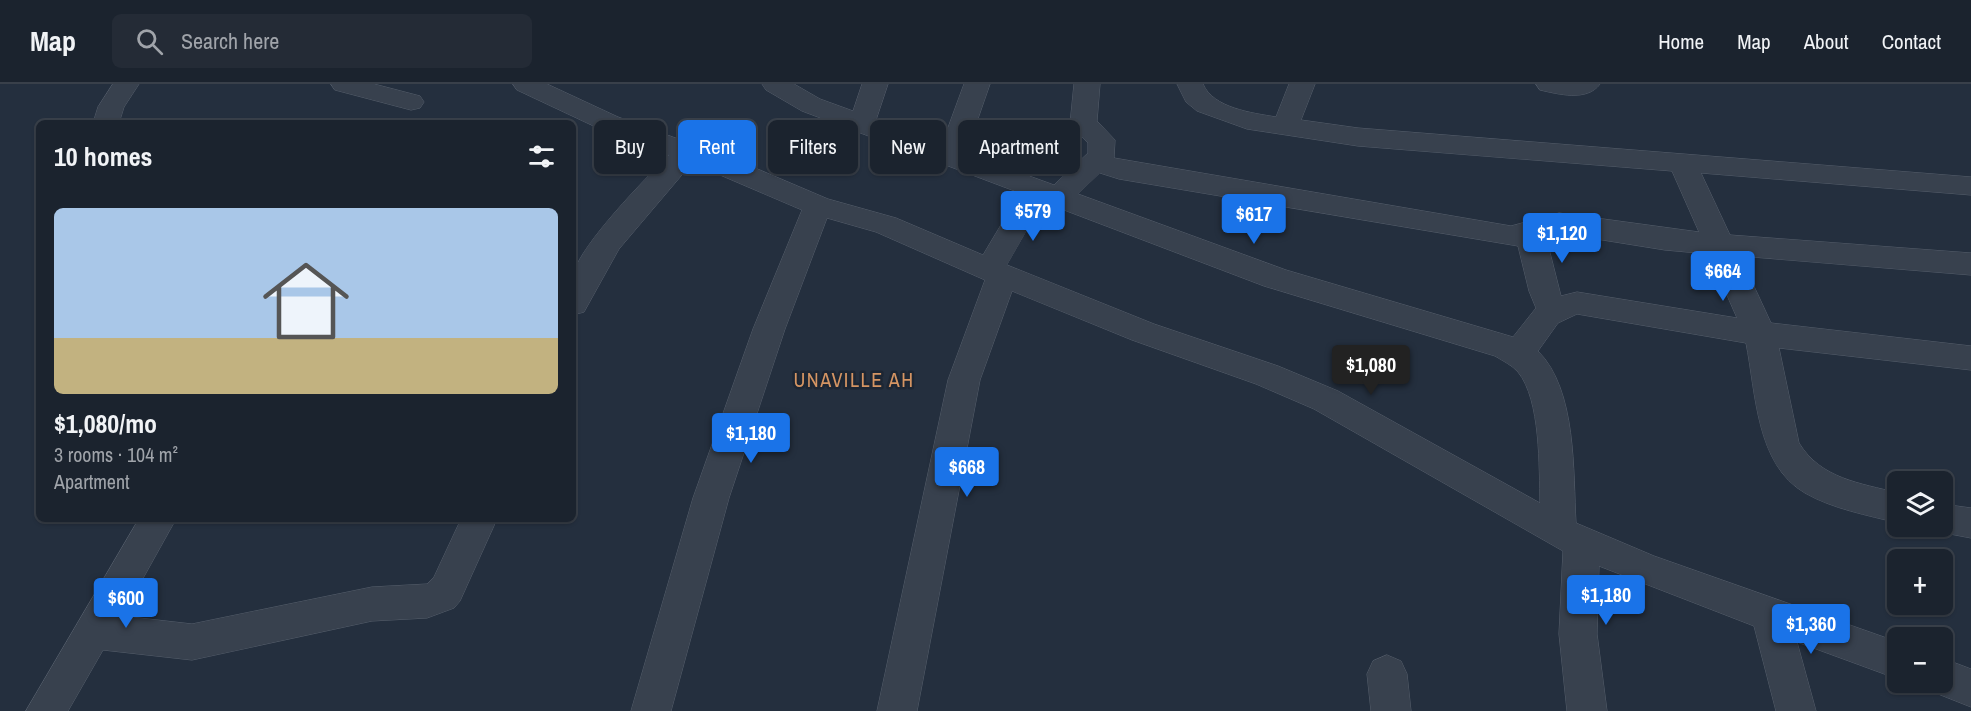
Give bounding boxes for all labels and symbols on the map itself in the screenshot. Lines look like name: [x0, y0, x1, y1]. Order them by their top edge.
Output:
pin: $579: [997, 191, 1069, 242]
pin: $617: [1218, 194, 1290, 245]
pin: $1,120: [1513, 213, 1611, 264]
pin: $664: [1687, 251, 1759, 302]
pin: $1,080: [1322, 345, 1420, 396]
district label: UNAVILLE AH: [793, 366, 915, 393]
pin: $1,180: [702, 413, 800, 464]
pin: $668: [931, 447, 1003, 498]
pin: $1,180: [1557, 575, 1655, 626]
pin: $600: [90, 578, 162, 629]
pin: $1,360: [1762, 604, 1860, 655]

